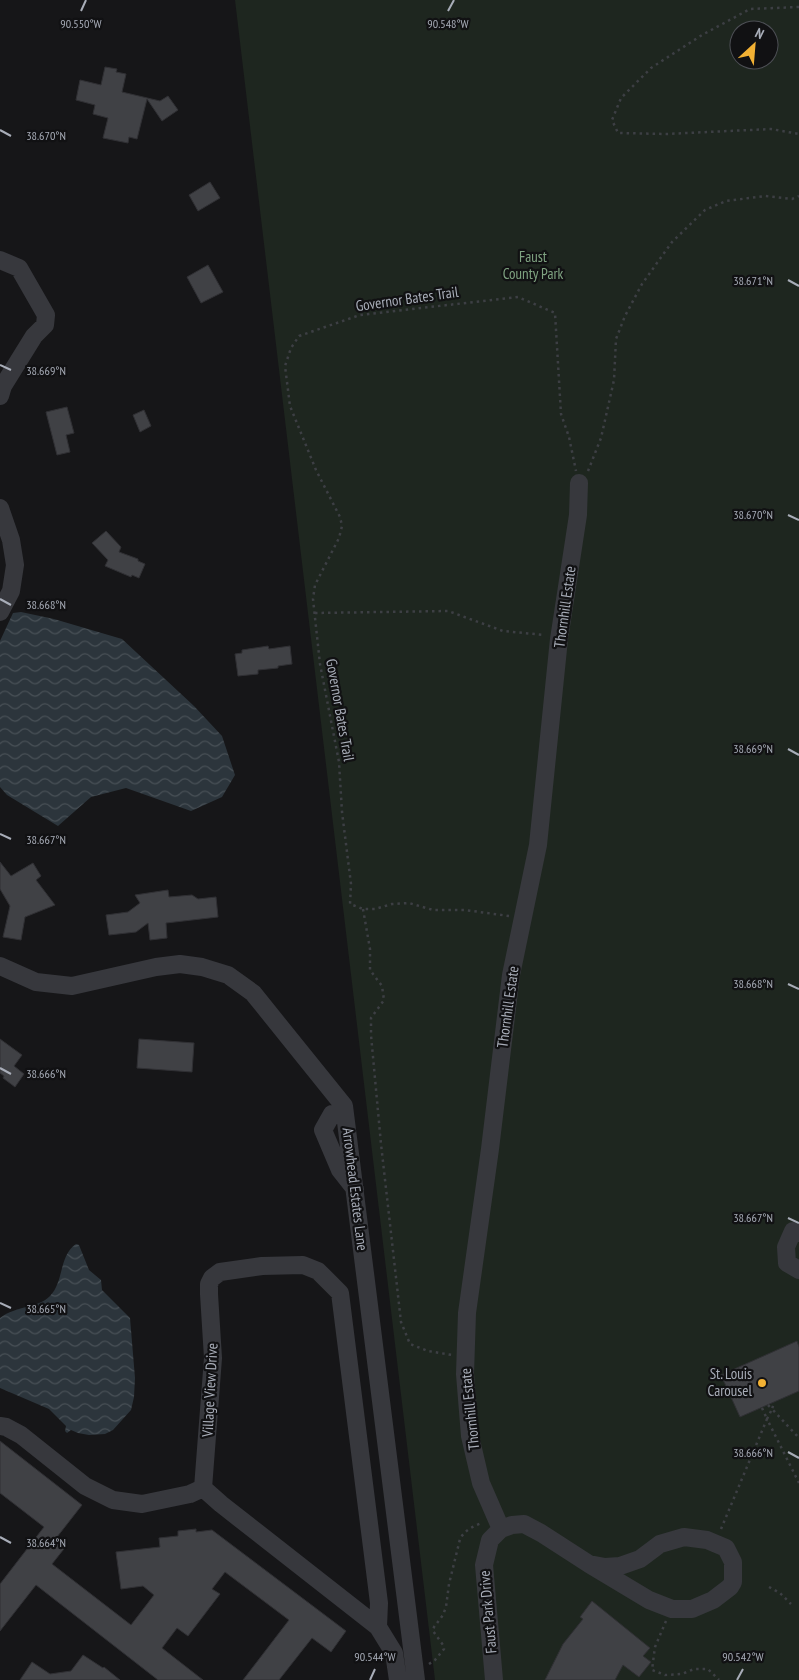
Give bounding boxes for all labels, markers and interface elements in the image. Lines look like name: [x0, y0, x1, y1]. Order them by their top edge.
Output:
text: 90.550°W: [60, 16, 102, 31]
text: 90.548°W: [427, 16, 469, 31]
north arrow: [729, 20, 779, 70]
text: N: [752, 24, 767, 43]
text: 38.670°N: [26, 128, 66, 143]
park label: Faust County Park: [503, 247, 564, 283]
text: 38.671°N: [733, 273, 773, 288]
street label: Governor Bates Trail: [354, 282, 460, 315]
text: 38.669°N: [26, 363, 66, 378]
text: 38.670°N: [733, 507, 773, 522]
street label: Thornhill Estate: [549, 565, 580, 649]
text: 38.668°N: [26, 597, 66, 612]
street label: Governor Bates Trail: [322, 657, 359, 763]
text: 38.669°N: [733, 741, 773, 756]
text: 38.667°N: [26, 832, 66, 847]
street label: Thornhill Estate: [492, 965, 523, 1049]
text: 38.668°N: [733, 976, 773, 991]
text: 38.666°N: [26, 1066, 66, 1081]
street label: Arrowhead Estates Lane: [339, 1126, 372, 1252]
text: 38.667°N: [733, 1210, 773, 1225]
text: 38.665°N: [26, 1301, 66, 1316]
street label: Village View Drive: [198, 1343, 221, 1438]
place label: St. Louis Carousel: [707, 1364, 752, 1400]
street label: Thornhill Estate: [456, 1367, 483, 1451]
marker: St. Louis Carousel: [756, 1377, 768, 1389]
text: 38.666°N: [733, 1445, 773, 1460]
text: 38.664°N: [26, 1535, 66, 1550]
street label: Faust Park Drive: [474, 1570, 501, 1654]
text: 90.544°W: [354, 1649, 396, 1664]
text: 90.542°W: [722, 1649, 764, 1664]

